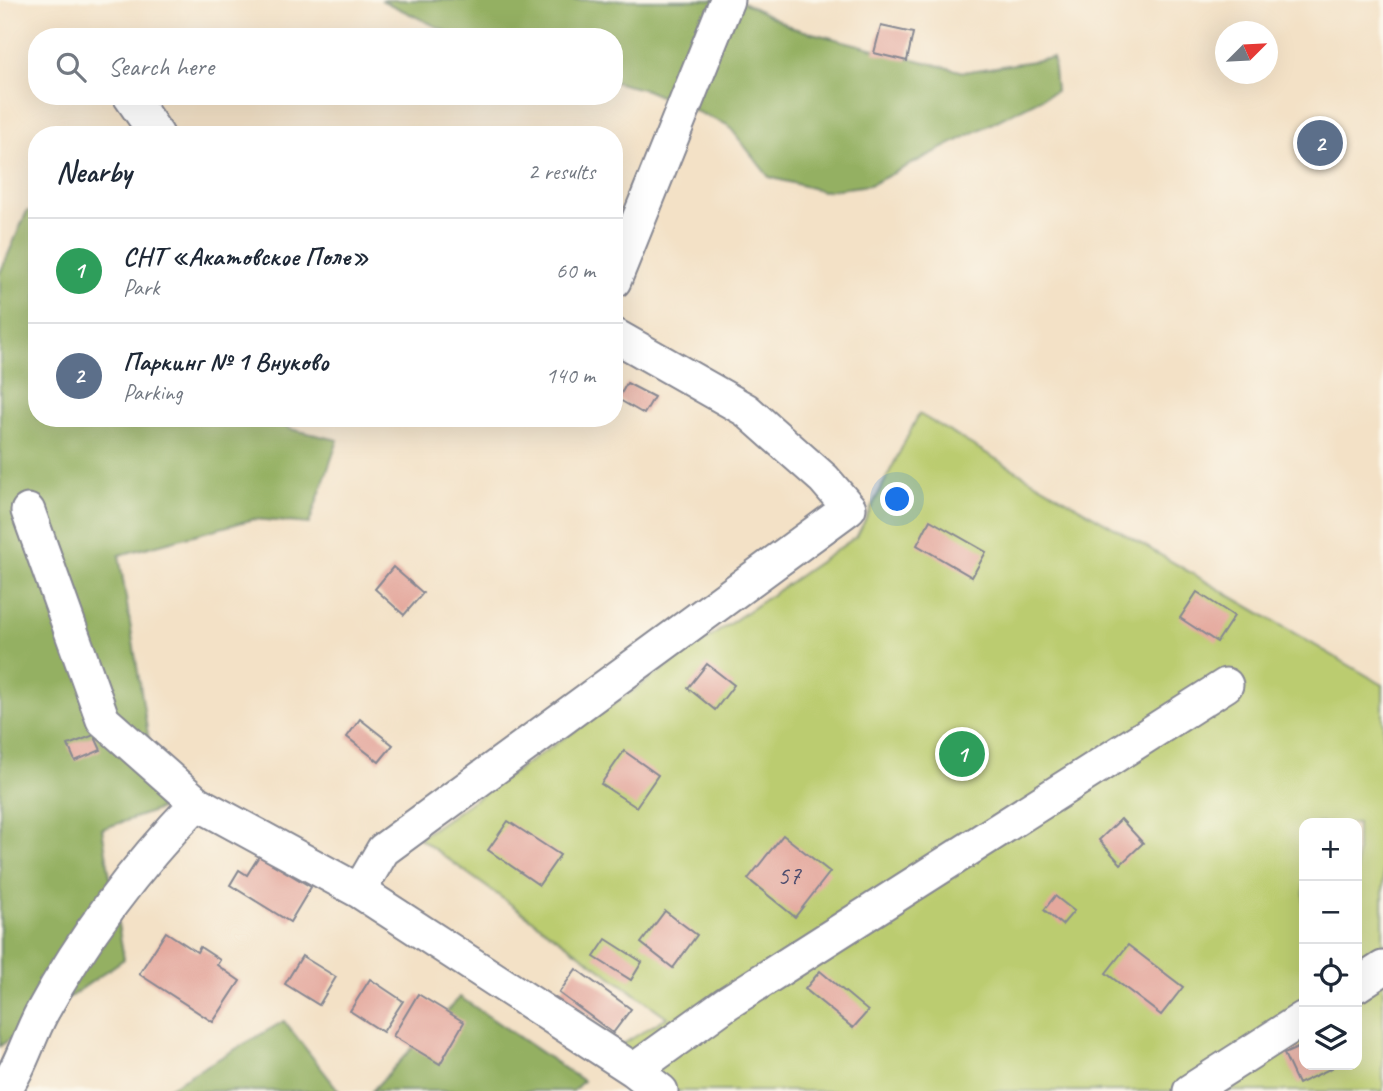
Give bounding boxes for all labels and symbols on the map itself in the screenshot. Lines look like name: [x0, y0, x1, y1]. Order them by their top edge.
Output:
north arrow: [1215, 21, 1278, 84]
pin: 2: [1297, 117, 1343, 169]
your location: [880, 482, 914, 516]
pin: 1: [939, 728, 985, 780]
house number: 57: [777, 859, 802, 892]

